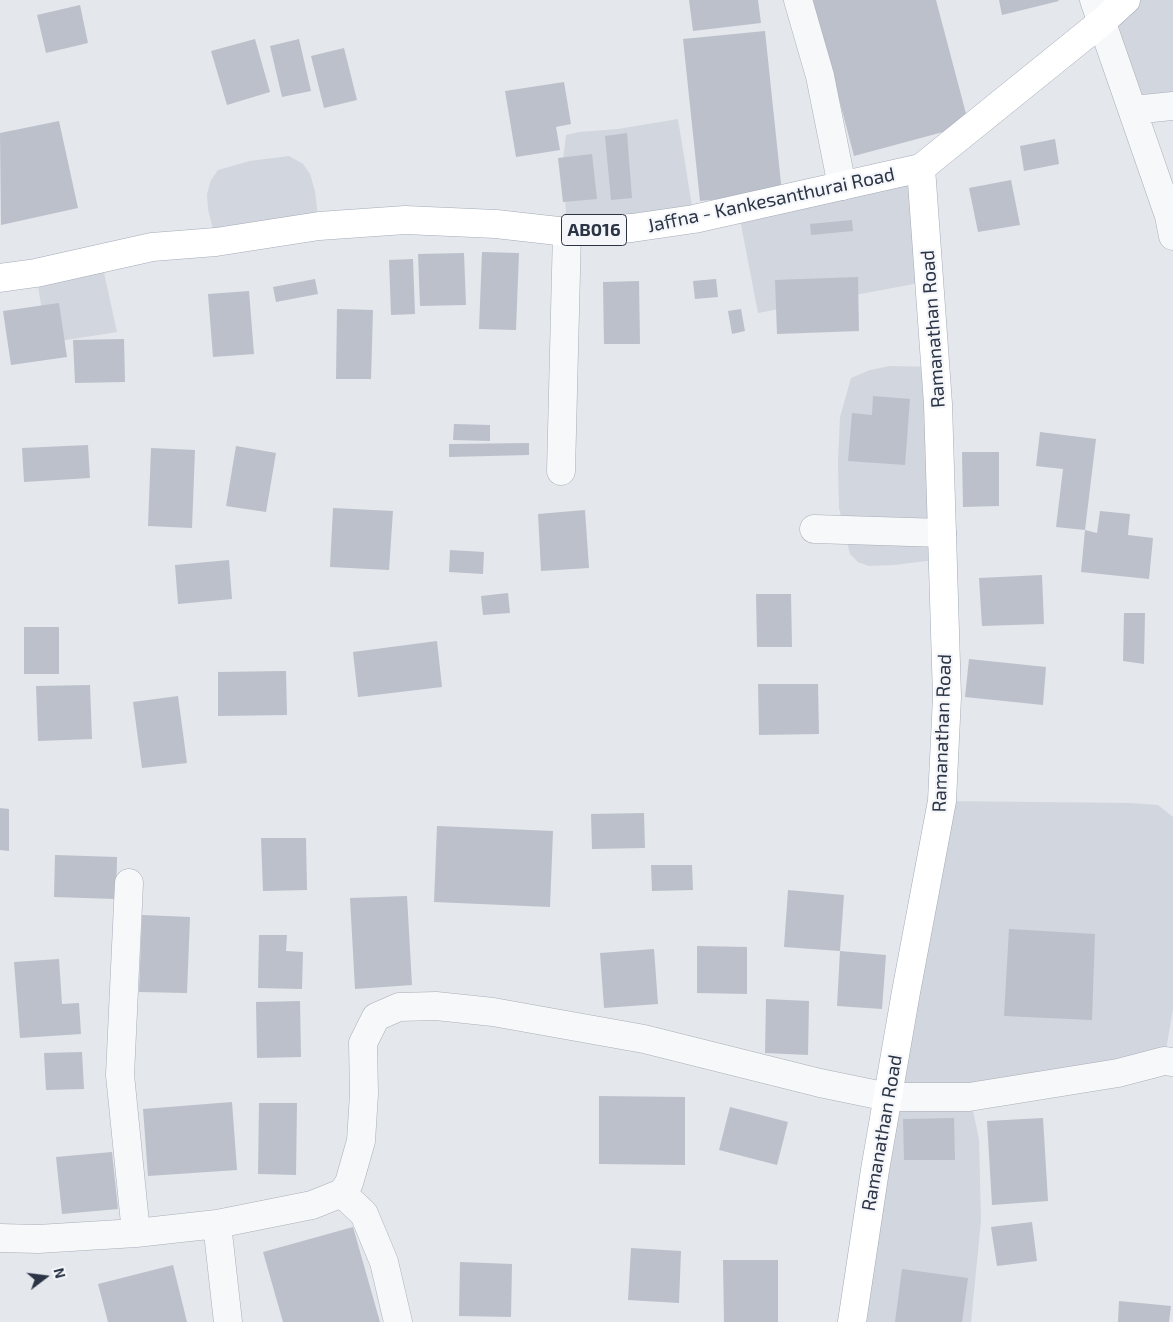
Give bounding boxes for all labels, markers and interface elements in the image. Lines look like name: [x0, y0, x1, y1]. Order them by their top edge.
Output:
street label: Jaffna - Kankesanthurai Road: [645, 163, 897, 237]
road number: AB016: [562, 214, 626, 246]
street label: Ramanathan Road: [916, 249, 950, 409]
street label: Ramanathan Road: [928, 653, 956, 813]
street label: Ramanathan Road: [857, 1053, 907, 1213]
north arrow: [20, 1252, 70, 1302]
text: N: [50, 1266, 69, 1280]

